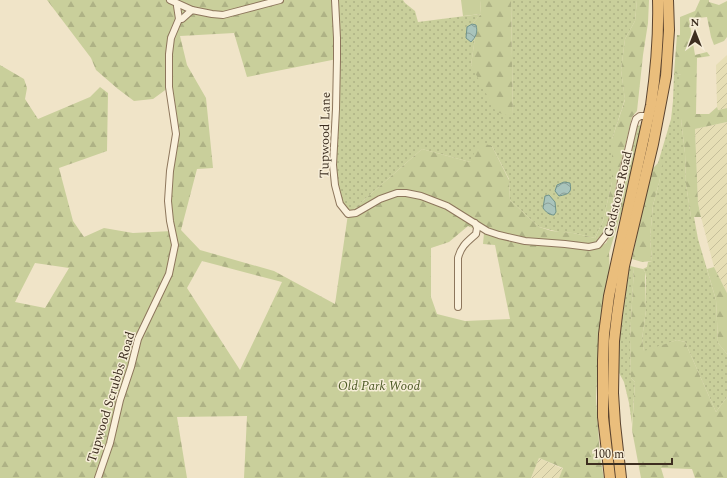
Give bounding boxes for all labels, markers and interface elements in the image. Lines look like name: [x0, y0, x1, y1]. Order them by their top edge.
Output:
north arrow: [675, 12, 715, 52]
text: N: [691, 14, 700, 31]
street label: Tupwood Lane: [314, 92, 336, 178]
street label: Godstone Road: [598, 149, 638, 239]
street label: Tupwood Scrubbs Road: [82, 329, 140, 465]
park label: Old Park Wood: [338, 376, 420, 396]
scale bar: [587, 440, 672, 466]
text: 100 m: [593, 445, 624, 464]

